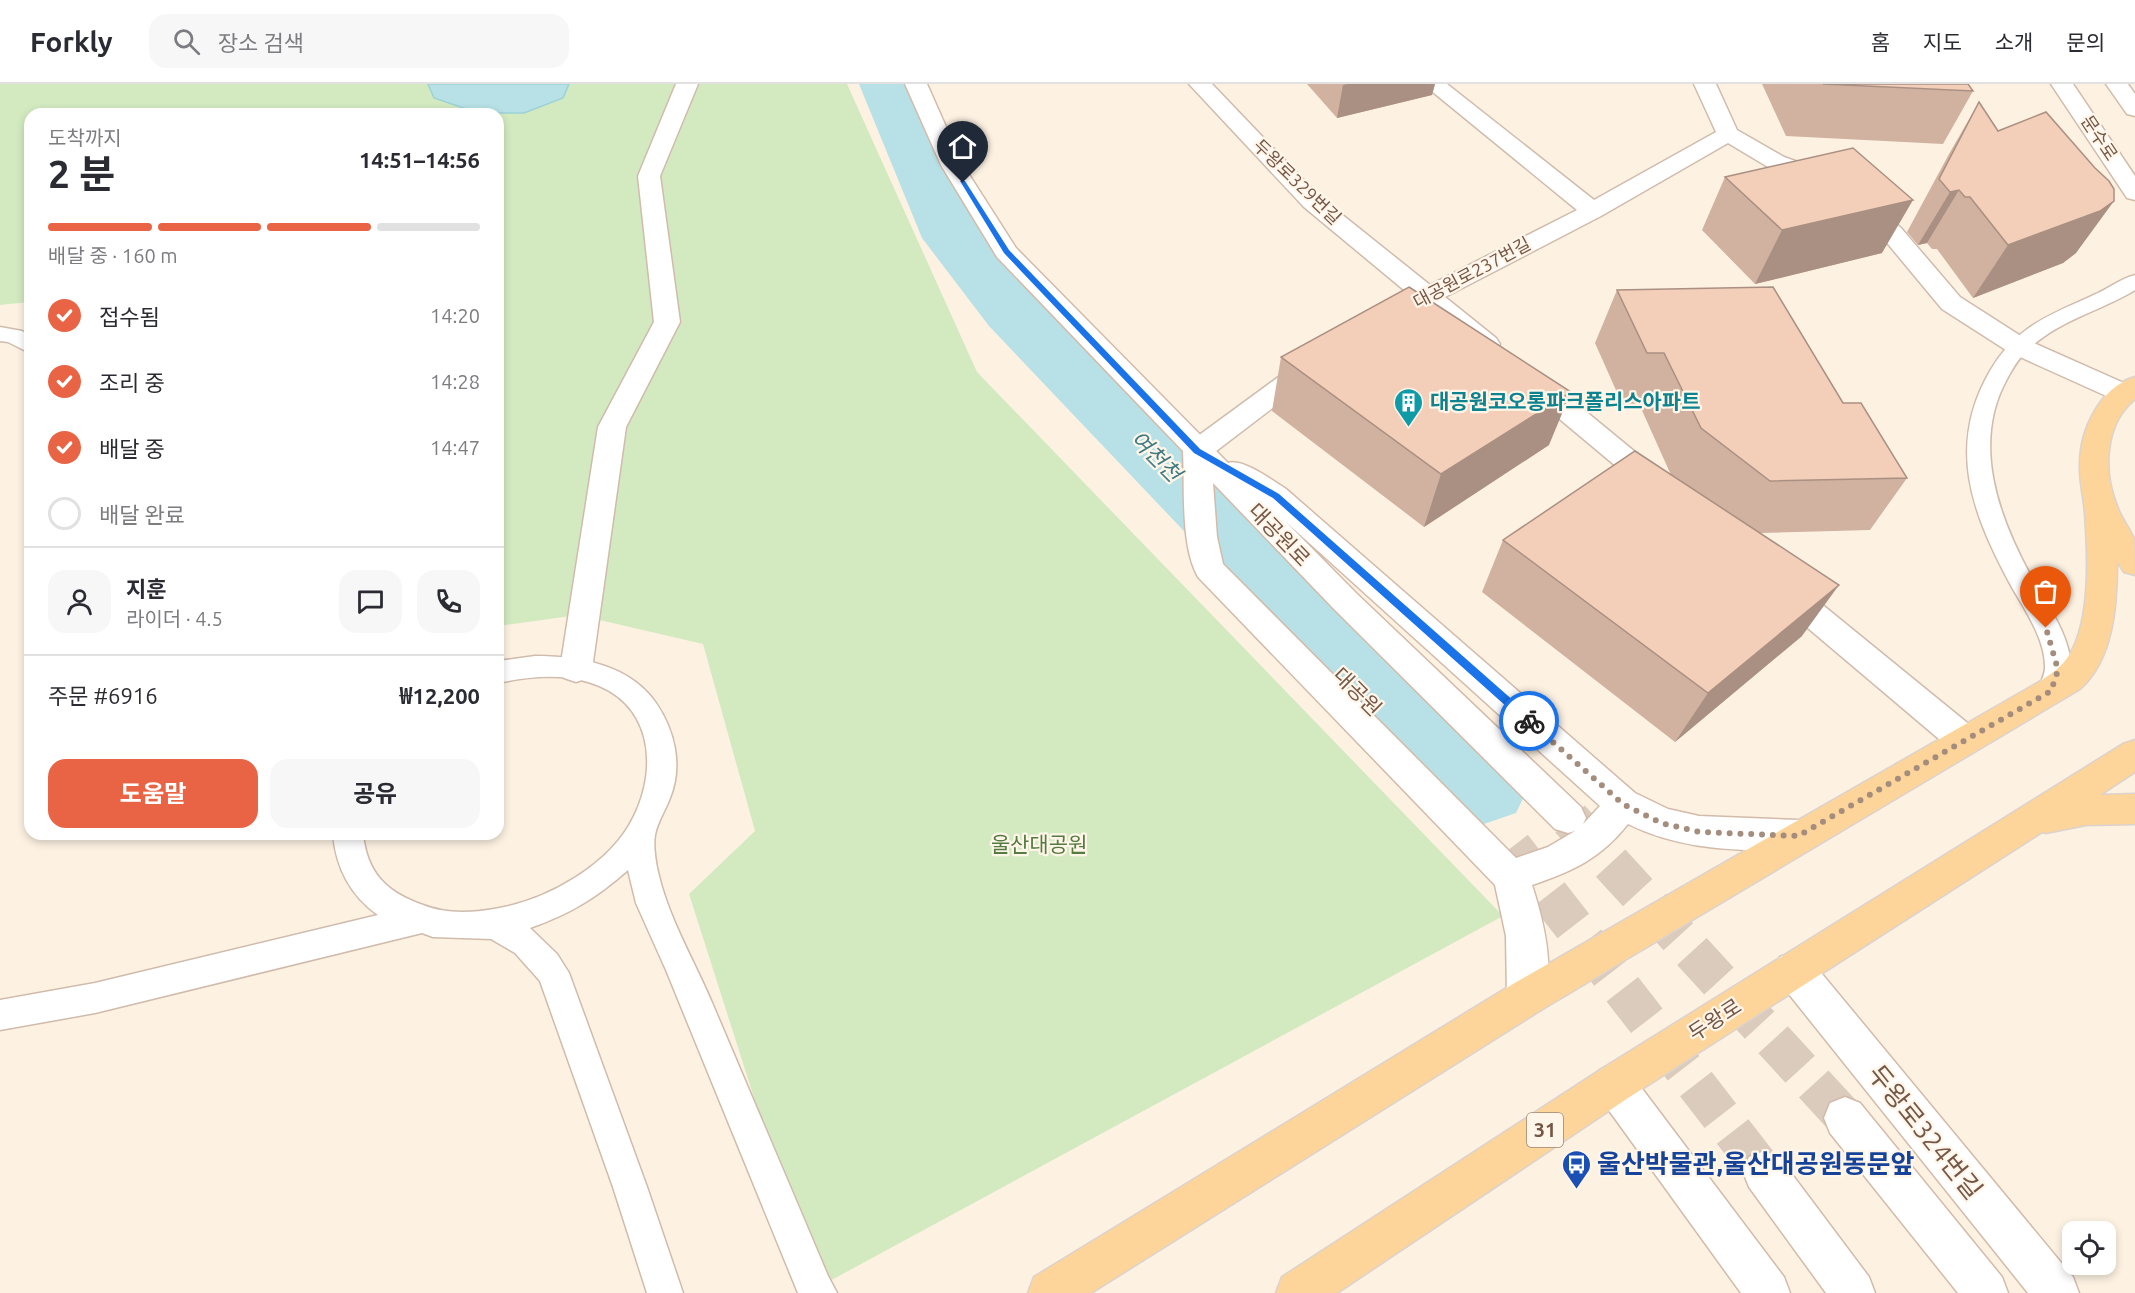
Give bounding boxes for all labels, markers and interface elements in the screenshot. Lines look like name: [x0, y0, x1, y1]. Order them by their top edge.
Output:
search box: [149, 14, 569, 68]
icon: search: [170, 25, 203, 58]
text: Forkly: [30, 26, 113, 57]
text: 장소 검색: [218, 30, 304, 55]
text: 홈: [1871, 30, 1890, 54]
text: 지도: [1923, 30, 1962, 54]
text: 소개: [1995, 30, 2033, 54]
text: 문의: [2066, 30, 2105, 54]
street label: 문수로: [2078, 111, 2122, 164]
pin: [937, 121, 988, 183]
text: 도착까지: [48, 126, 122, 149]
icon: home: [946, 130, 979, 163]
street label: 두왕로329번길: [1250, 135, 1345, 228]
text: 14:51–14:56: [359, 147, 480, 172]
text: 2 분: [48, 152, 115, 195]
street label: 대공원로237번길: [1410, 233, 1534, 311]
text: 배달 중 · 160 m: [48, 244, 178, 267]
icon: check: [48, 299, 81, 332]
text: 접수됨: [99, 304, 160, 329]
text: 14:20: [430, 304, 480, 327]
icon: check: [48, 365, 81, 398]
text: 조리 중: [99, 370, 165, 395]
text: 14:28: [430, 370, 480, 393]
building icon: 대공원코오롱파크폴리스아파트: [1393, 386, 1425, 428]
place label: 대공원코오롱파크폴리스아파트: [1430, 389, 1700, 413]
water label: 여천천: [1126, 425, 1189, 488]
icon: check: [48, 431, 81, 464]
text: 배달 중: [99, 436, 165, 461]
text: 14:47: [430, 436, 480, 459]
street label: 대공원로: [1244, 498, 1315, 570]
text: 배달 완료: [99, 502, 185, 527]
pin: [2020, 566, 2071, 628]
button: person: [48, 570, 111, 633]
button: chat: [339, 570, 402, 633]
button: phone: [417, 570, 480, 633]
icon: bag: [2029, 575, 2062, 608]
text: 지훈: [126, 576, 166, 601]
text: 라이더 · 4.5: [126, 607, 223, 630]
street label: 대공원: [1329, 662, 1387, 720]
text: 주문 #6916: [48, 683, 158, 708]
text: ₩12,200: [400, 683, 480, 708]
courier: [1499, 691, 1559, 751]
icon: bike: [1513, 705, 1546, 738]
button: 도움말: [48, 759, 258, 828]
button: 공유: [270, 759, 480, 828]
park label: 울산대공원: [991, 832, 1087, 856]
street label: 두왕로: [1684, 993, 1745, 1045]
street label: 두왕로324번길: [1863, 1059, 1988, 1204]
road number: 31: [1527, 1113, 1563, 1147]
bus stop icon: 울산박물관,울산대공원동문앞: [1560, 1148, 1592, 1190]
place label: 울산박물관,울산대공원동문앞: [1597, 1149, 1914, 1178]
map controls: [2062, 1221, 2116, 1275]
button: locate: [2062, 1221, 2116, 1275]

